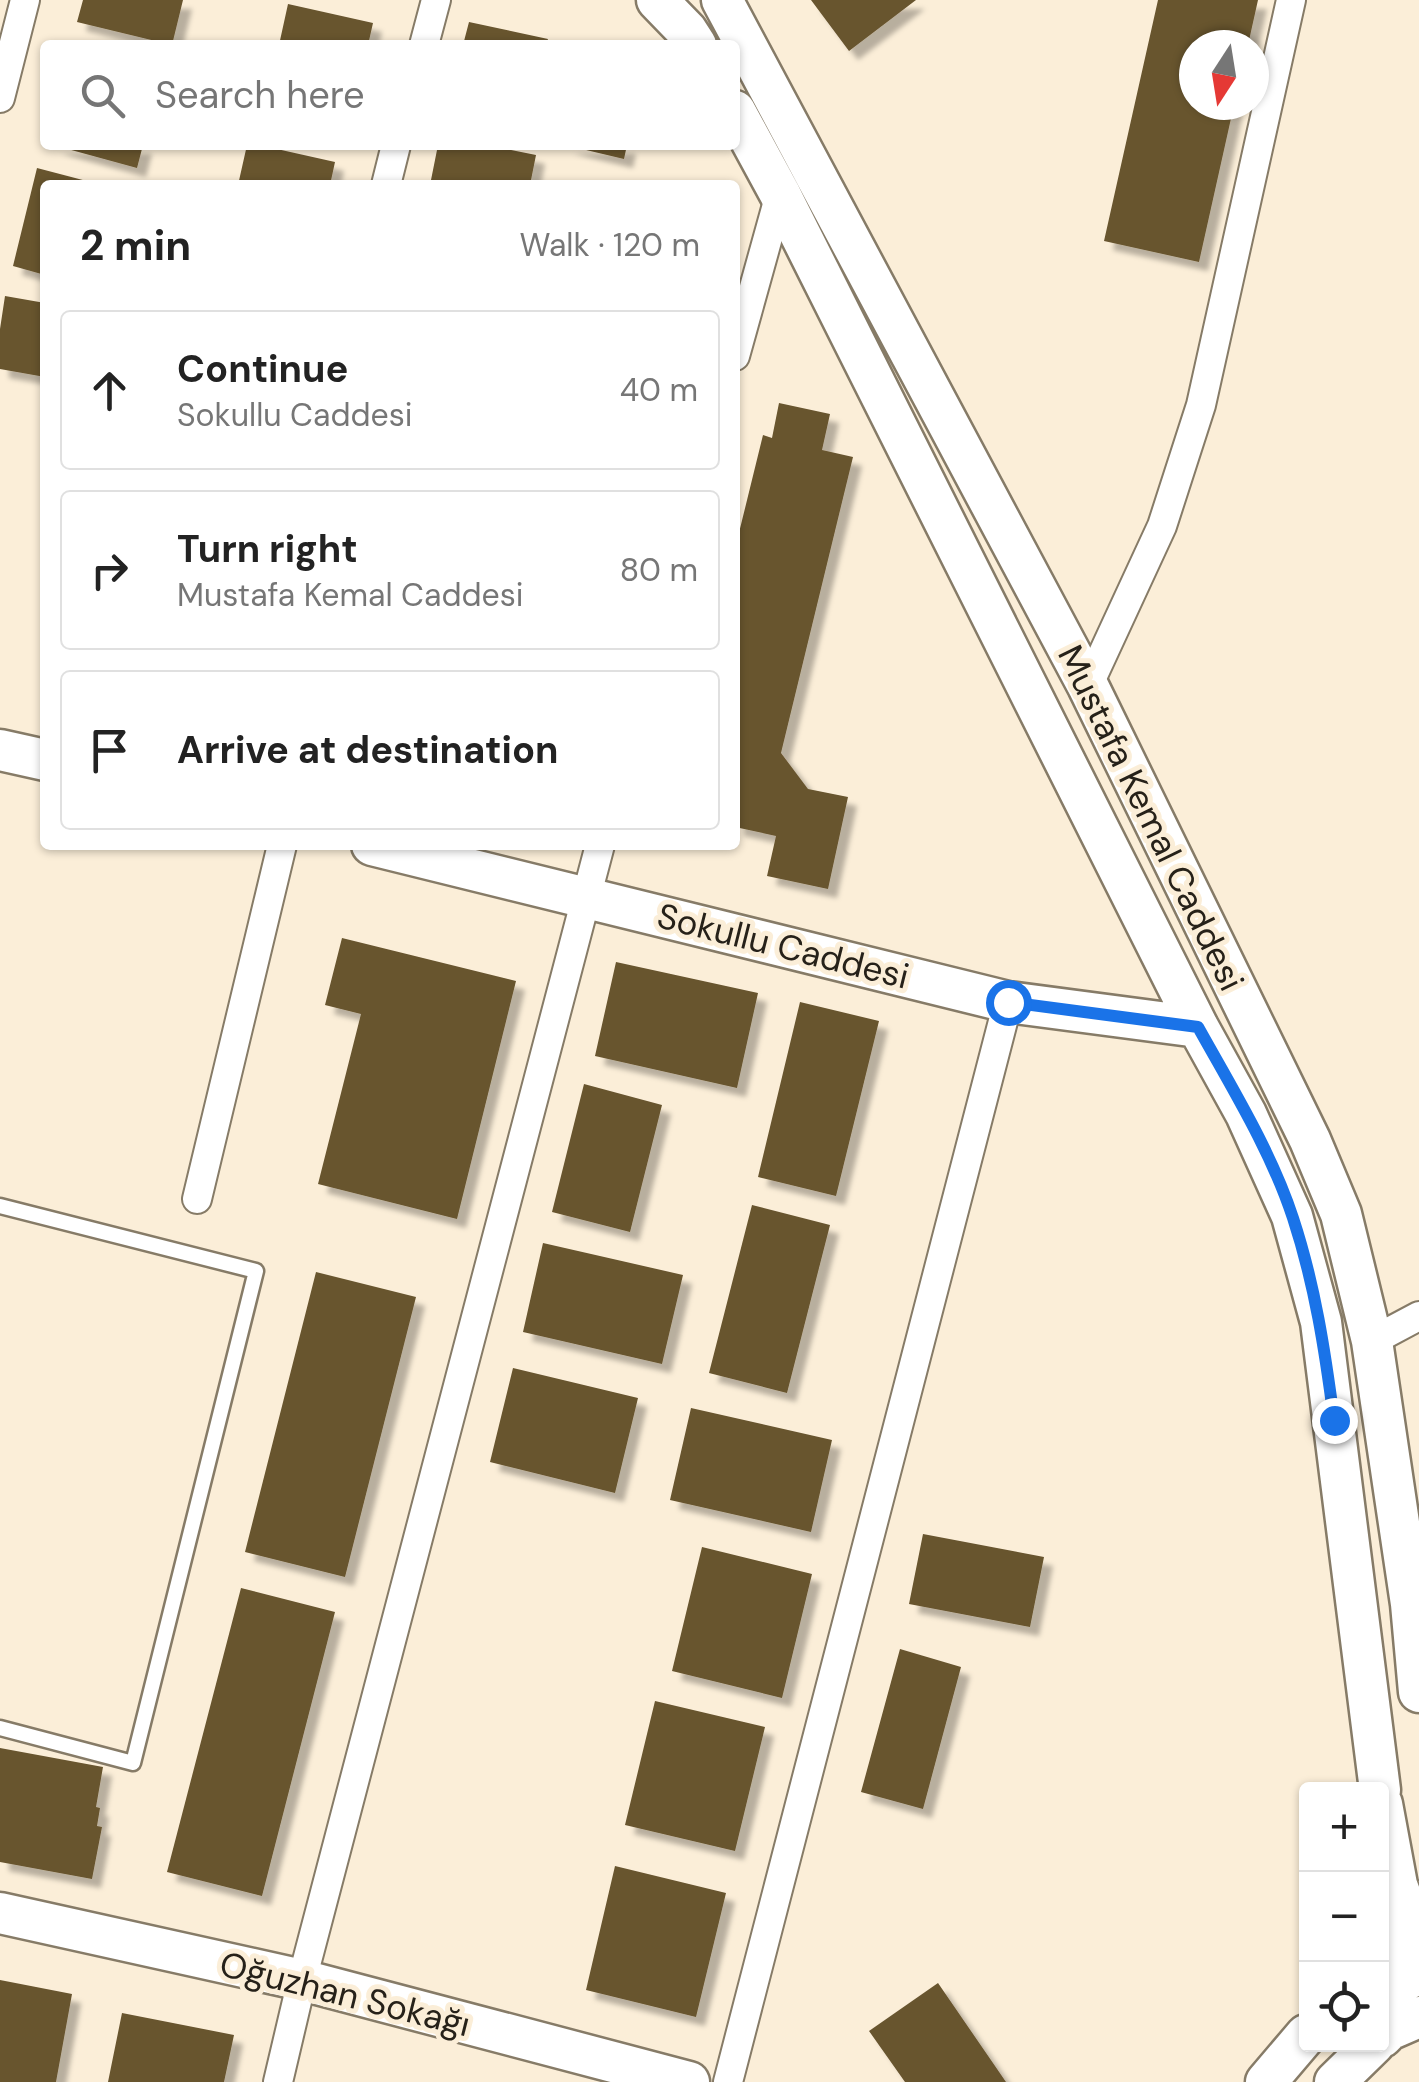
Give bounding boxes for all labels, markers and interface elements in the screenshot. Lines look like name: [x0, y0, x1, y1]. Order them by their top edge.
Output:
north arrow: [1179, 30, 1269, 120]
search box: [40, 40, 740, 150]
icon: search: [75, 68, 130, 123]
text: Search here: [155, 70, 365, 120]
text: 2 min: [80, 218, 191, 273]
text: Walk · 120 m: [520, 224, 700, 266]
text: Continue: [177, 344, 348, 394]
icon: ahead: [82, 363, 137, 418]
text: 40 m: [620, 369, 698, 411]
text: Sokullu Caddesi: [177, 394, 413, 436]
text: Turn right: [177, 524, 358, 574]
icon: right: [82, 543, 137, 598]
text: 80 m: [620, 549, 698, 591]
text: Mustafa Kemal Caddesi: [177, 574, 524, 616]
street label: Mustafa Kemal Caddesi: [1047, 638, 1255, 998]
icon: arrive: [82, 723, 137, 778]
text: Arrive at destination: [177, 725, 559, 775]
street label: Sokullu Caddesi: [652, 893, 914, 999]
route start: [986, 980, 1032, 1026]
route end: [1312, 1398, 1358, 1444]
map controls: [1299, 1782, 1389, 2052]
button: +: [1299, 1782, 1389, 1872]
button: −: [1299, 1872, 1389, 1962]
street label: Oğuzhan Sokağı: [215, 1941, 475, 2047]
button: locate: [1299, 1962, 1389, 2052]

